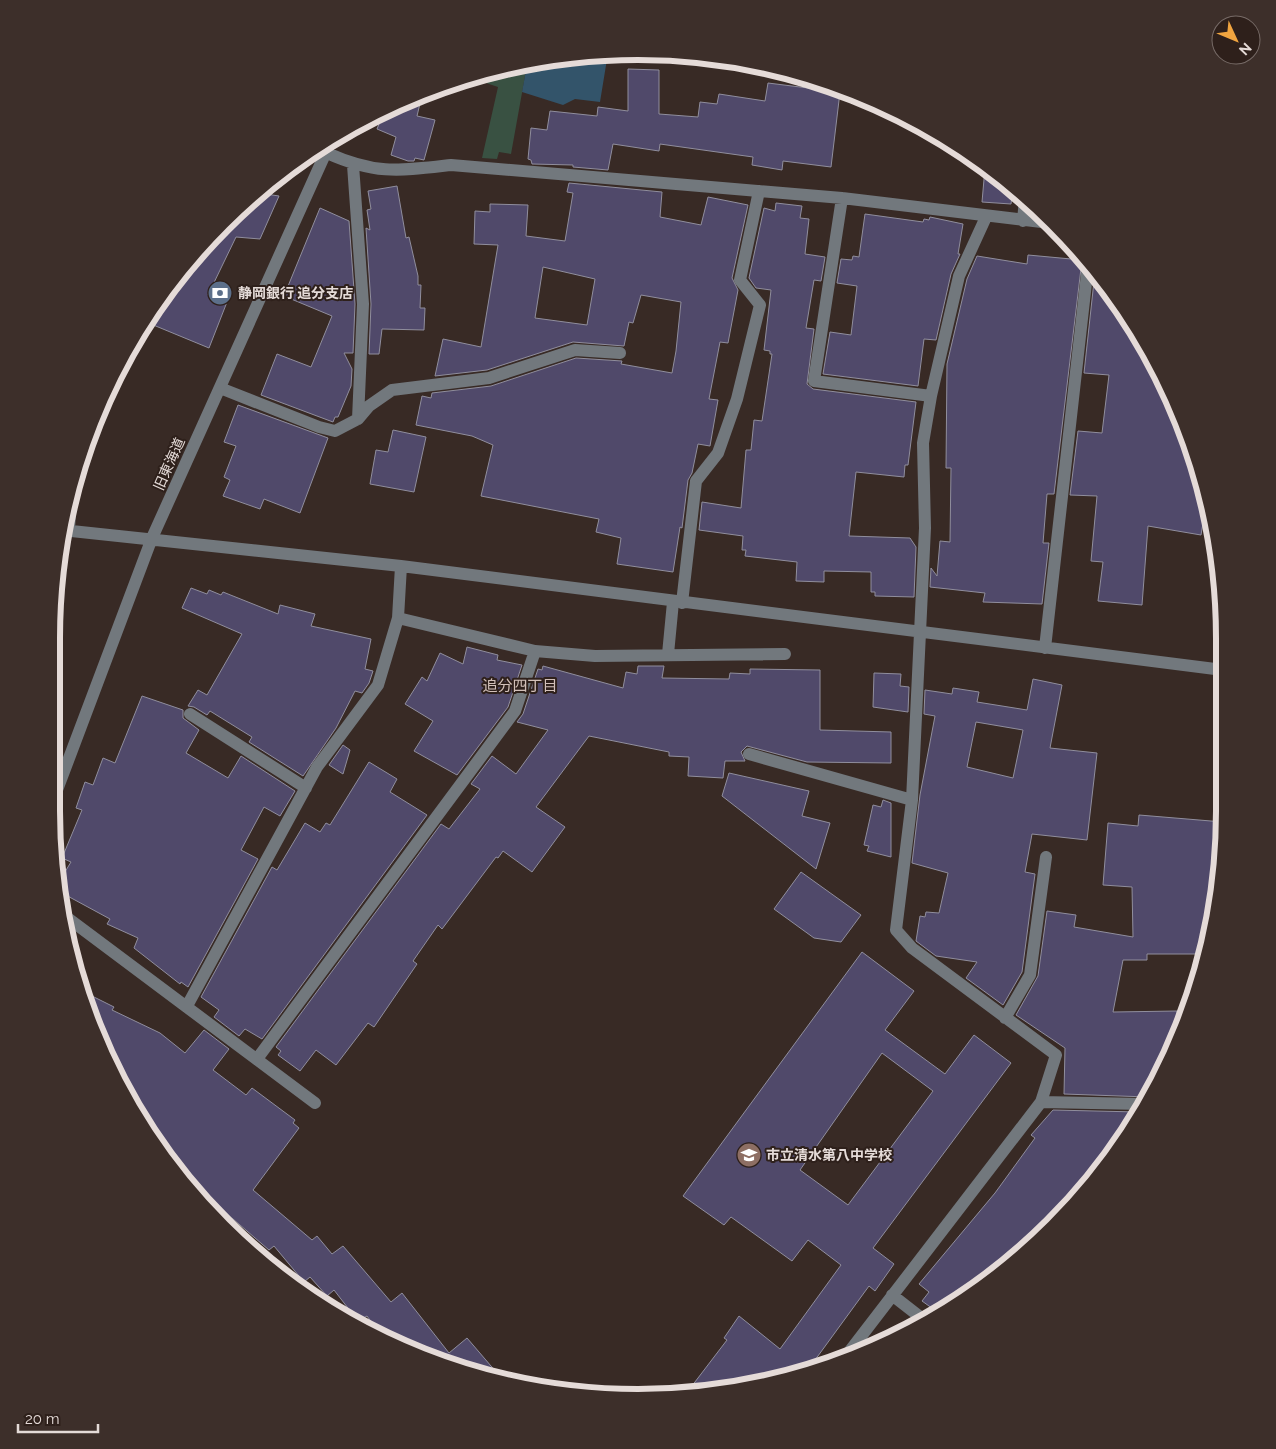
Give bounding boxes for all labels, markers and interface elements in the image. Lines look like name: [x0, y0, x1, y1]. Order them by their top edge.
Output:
north arrow: [1211, 15, 1261, 65]
text: N: [1236, 40, 1255, 58]
bank icon: 静岡銀行 追分支店: [207, 280, 233, 306]
place label: 静岡銀行 追分支店: [238, 285, 353, 301]
street label: 旧東海道: [150, 435, 188, 493]
district label: 追分四丁目: [482, 677, 558, 695]
school or university icon: 市立清水第八中学校: [736, 1142, 762, 1168]
place label: 市立清水第八中学校: [766, 1147, 892, 1163]
scale bar: [18, 1402, 98, 1434]
text: 20 m: [25, 1410, 60, 1428]

